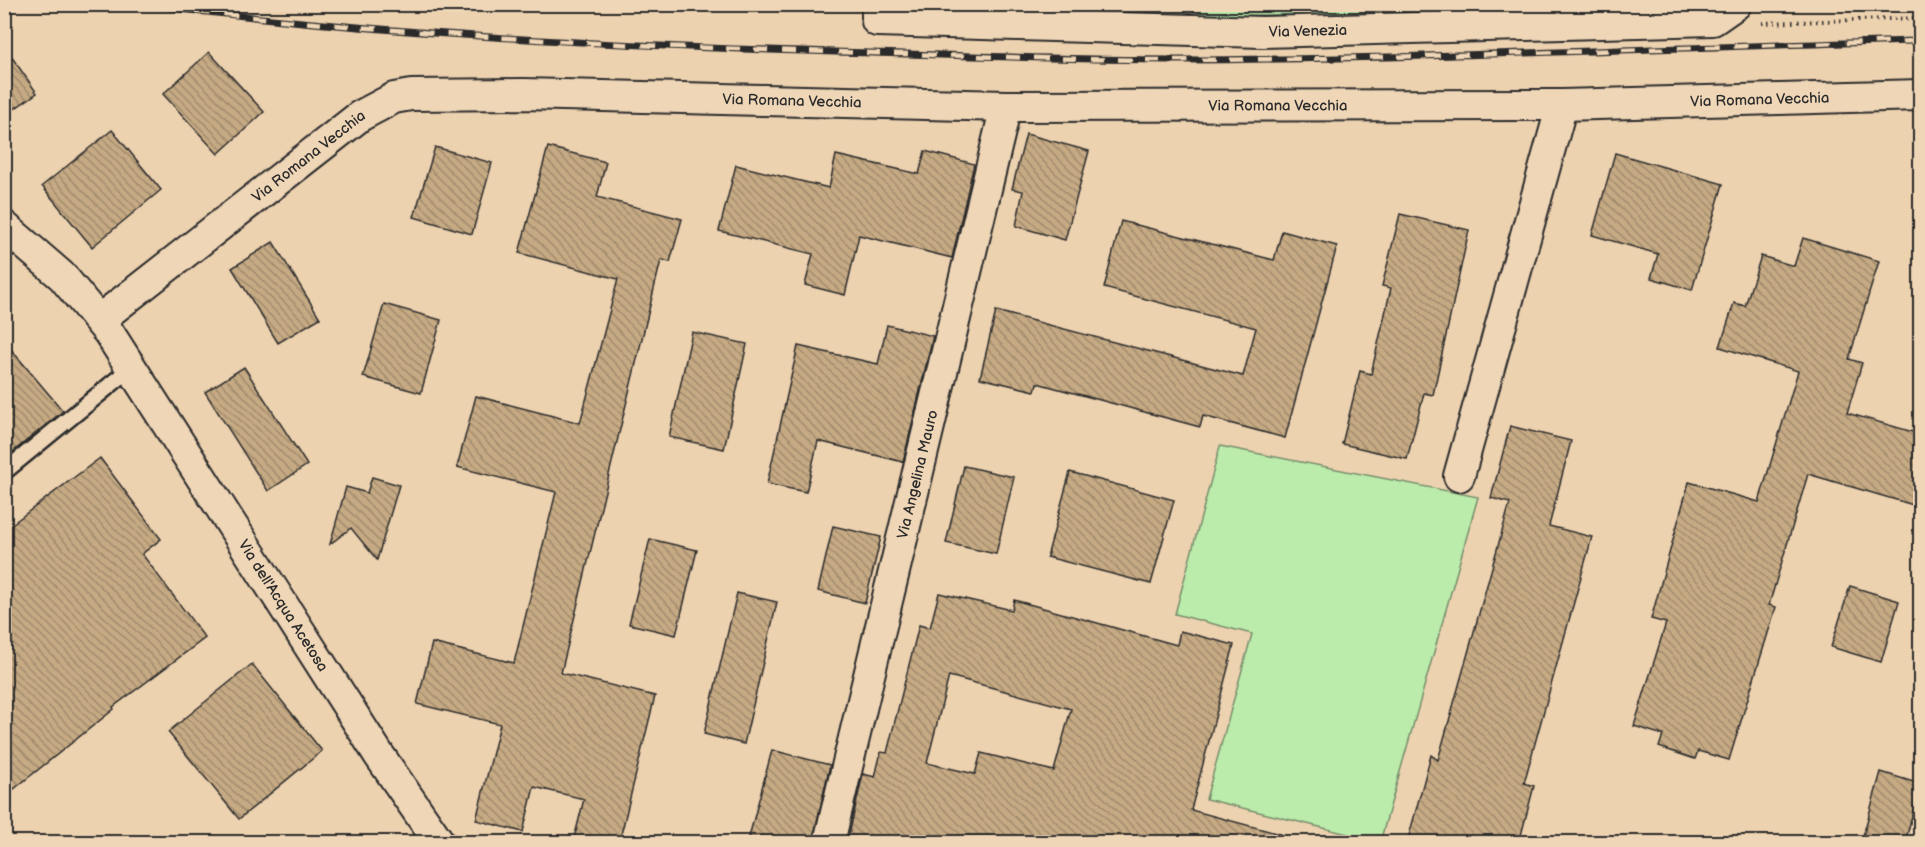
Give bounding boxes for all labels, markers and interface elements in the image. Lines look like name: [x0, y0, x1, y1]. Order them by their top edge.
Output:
street label: Via Venezia: [1268, 20, 1347, 41]
street label: Via Romana Vecchia: [1690, 88, 1830, 111]
street label: Via Romana Vecchia: [722, 89, 862, 112]
street label: Via Romana Vecchia: [1208, 96, 1348, 115]
street label: Via Romana Vecchia: [248, 106, 368, 207]
street label: Via Angelina Mauro: [893, 408, 942, 541]
street label: Via dell'Acqua Acetosa: [234, 536, 333, 675]

